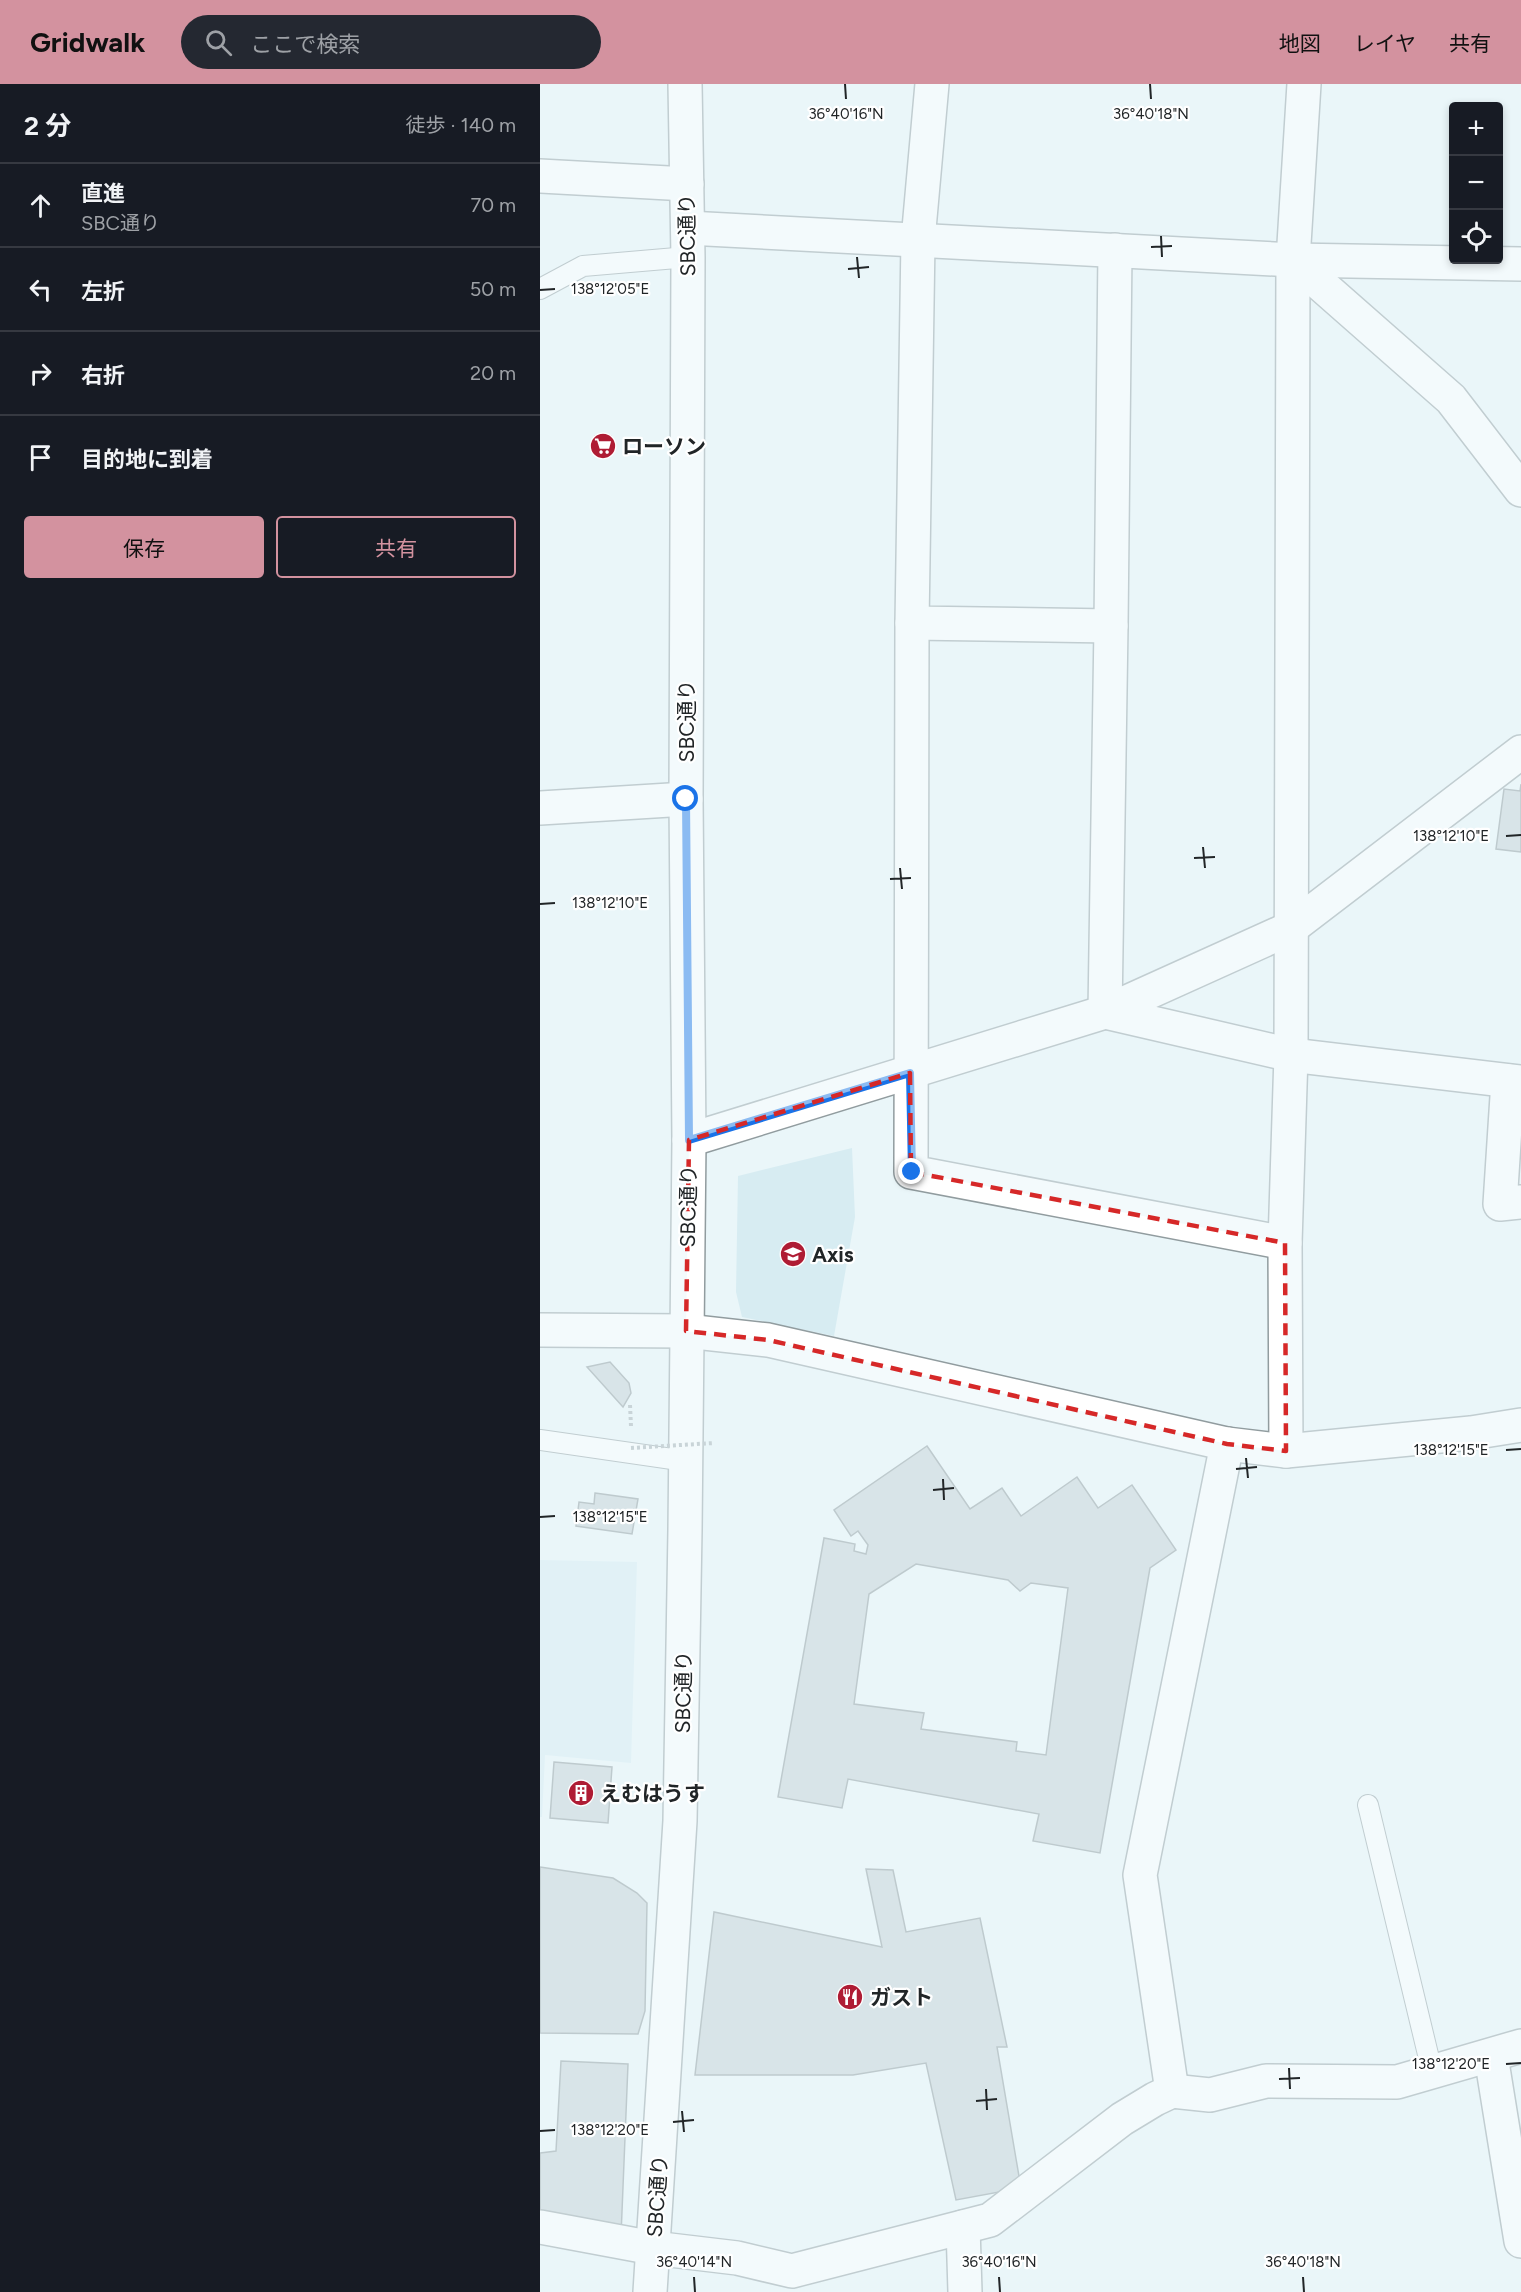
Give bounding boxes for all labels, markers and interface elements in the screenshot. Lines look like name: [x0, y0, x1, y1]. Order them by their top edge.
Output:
search box: [181, 15, 601, 69]
text: Gridwalk: [30, 25, 145, 59]
icon: search: [202, 26, 235, 59]
text: ここで検索: [250, 31, 360, 58]
text: 地図: [1279, 31, 1321, 56]
text: レイヤ: [1354, 31, 1416, 56]
text: 共有: [1449, 31, 1491, 56]
map controls: [1449, 102, 1503, 264]
button: +: [1449, 102, 1503, 156]
text: 36°40'16"N: [808, 105, 884, 123]
text: 36°40'18"N: [1113, 105, 1189, 123]
text: 2 分: [24, 110, 71, 142]
text: 徒歩 · 140 m: [406, 113, 516, 137]
button: −: [1449, 156, 1503, 210]
text: 直進: [81, 180, 125, 207]
icon: ahead: [24, 189, 57, 222]
text: 70 m: [470, 193, 516, 217]
street label: SBC通り: [674, 193, 700, 277]
button: locate: [1449, 210, 1503, 264]
text: SBC通り: [81, 211, 160, 235]
icon: left: [24, 273, 57, 306]
text: 50 m: [470, 277, 516, 301]
text: 左折: [81, 278, 125, 305]
text: 138°12'05"E: [571, 280, 649, 298]
icon: right: [24, 357, 57, 390]
text: 20 m: [470, 361, 516, 385]
text: 右折: [81, 362, 125, 389]
supermarket icon: ローソン: [588, 431, 618, 461]
place label: ローソン: [622, 434, 706, 459]
icon: arrive: [24, 441, 57, 474]
text: 目的地に到着: [81, 446, 213, 473]
button: 保存: [24, 516, 264, 578]
button: 共有: [276, 516, 516, 578]
street label: SBC通り: [674, 680, 699, 762]
route start: [672, 785, 698, 811]
text: 138°12'10"E: [1413, 827, 1489, 845]
text: 138°12'10"E: [572, 894, 648, 912]
route end: [898, 1158, 924, 1184]
street label: SBC通り: [675, 1164, 701, 1248]
school or university icon: Axis: [778, 1239, 808, 1269]
place label: Axis: [812, 1242, 854, 1267]
text: 138°12'15"E: [1413, 1441, 1489, 1459]
text: 138°12'15"E: [572, 1508, 648, 1526]
street label: SBC通り: [670, 1650, 696, 1734]
building icon: えむはうす: [566, 1778, 596, 1808]
place label: えむはうす: [600, 1781, 705, 1806]
restaurant icon: ガスト: [835, 1982, 865, 2012]
place label: ガスト: [870, 1985, 933, 2010]
text: 138°12'20"E: [1412, 2055, 1490, 2073]
text: 138°12'20"E: [571, 2121, 649, 2139]
street label: SBC通り: [642, 2154, 672, 2238]
text: 36°40'14"N: [656, 2253, 732, 2271]
text: 36°40'16"N: [961, 2253, 1037, 2271]
text: 36°40'18"N: [1265, 2253, 1341, 2271]

